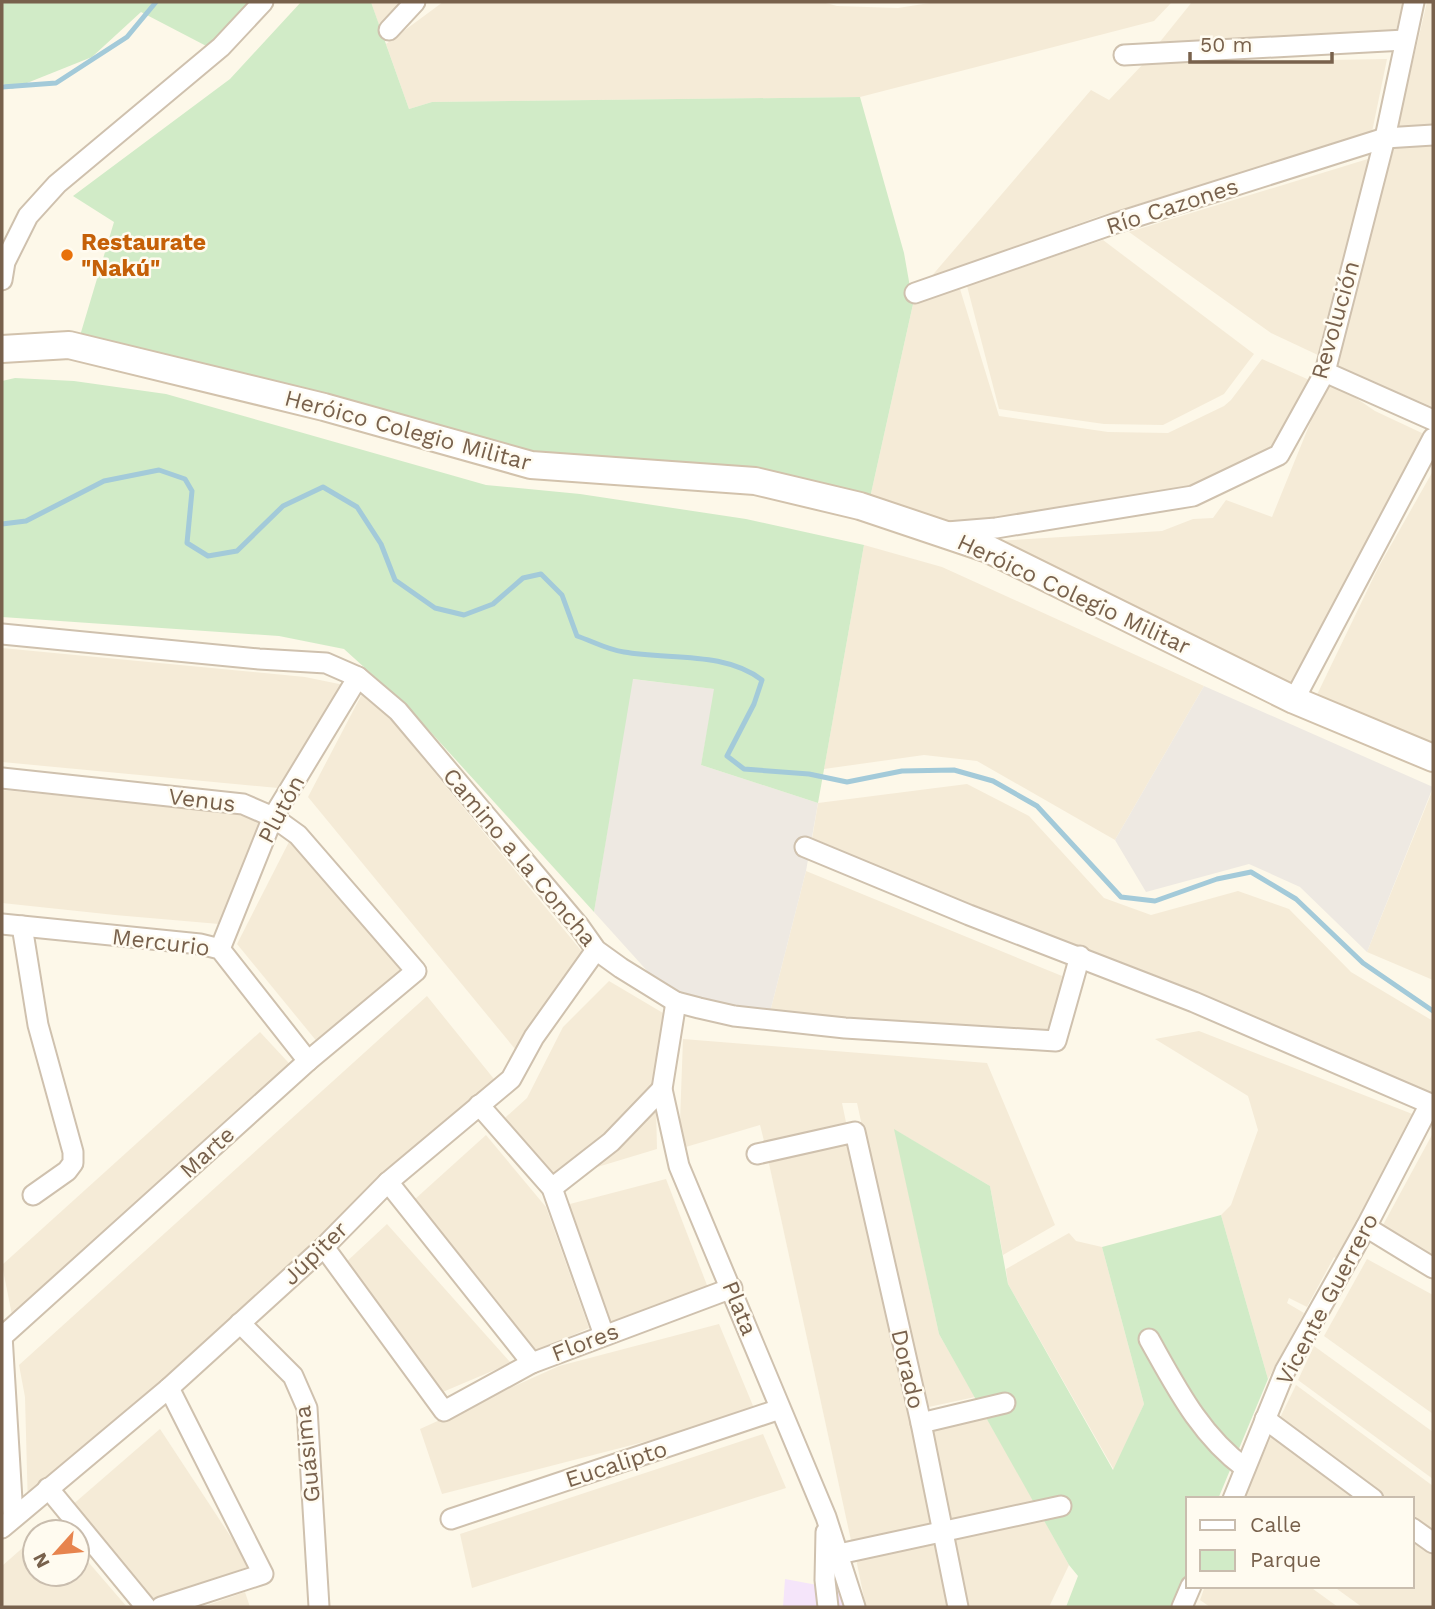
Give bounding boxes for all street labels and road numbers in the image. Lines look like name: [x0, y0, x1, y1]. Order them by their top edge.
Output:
street label: Río Cazones: [1103, 172, 1242, 241]
street label: Revolución: [1306, 258, 1365, 382]
street label: Heróico Colegio Militar: [282, 385, 534, 476]
street label: Heróico Colegio Militar: [953, 528, 1195, 660]
street label: Camino a la Concha: [437, 763, 602, 952]
street label: Plutón: [252, 771, 310, 848]
street label: Venus: [167, 783, 237, 818]
street label: Mercurio: [111, 923, 211, 962]
street label: Marte: [174, 1121, 240, 1184]
street label: Vicente Guerrero: [1271, 1209, 1384, 1390]
street label: Júpiter: [277, 1216, 353, 1291]
street label: Plata: [716, 1277, 763, 1339]
street label: Flores: [548, 1317, 622, 1367]
street label: Dorado: [885, 1327, 930, 1411]
street label: Guásima: [289, 1404, 326, 1504]
street label: Eucalipto: [562, 1435, 670, 1494]

